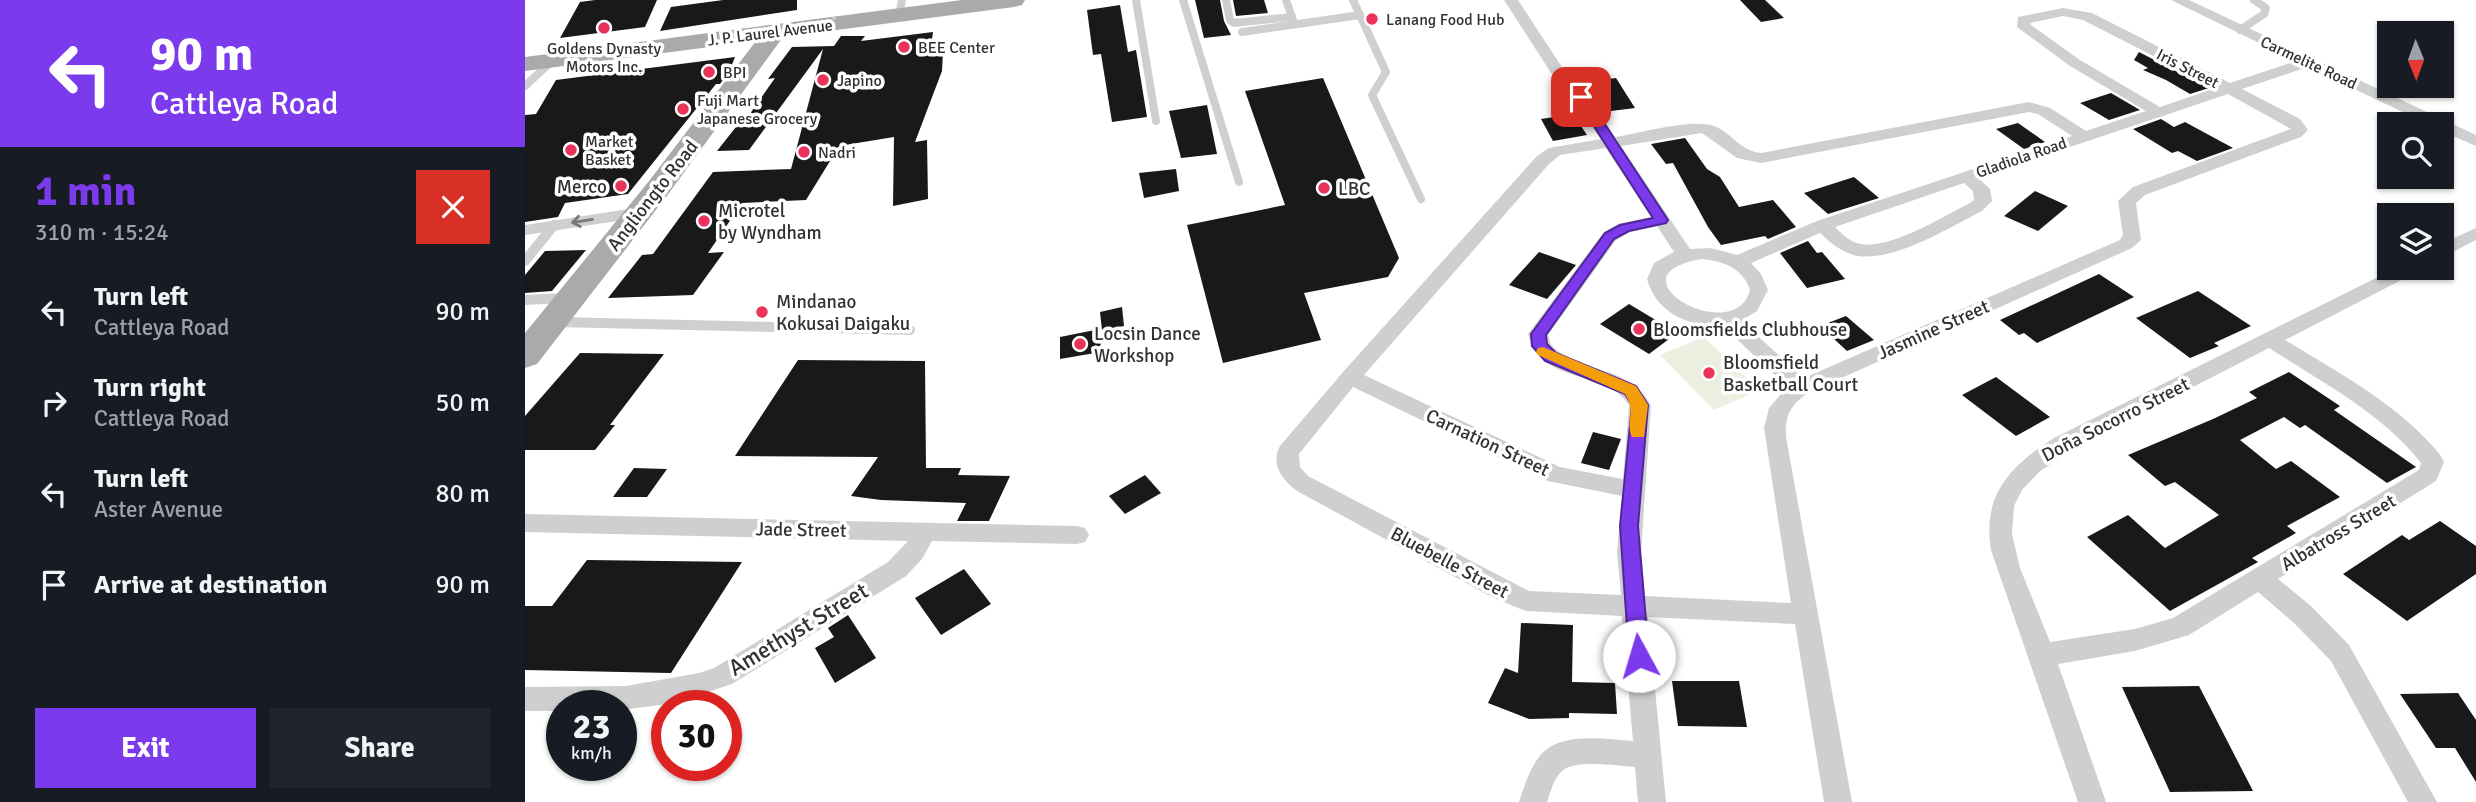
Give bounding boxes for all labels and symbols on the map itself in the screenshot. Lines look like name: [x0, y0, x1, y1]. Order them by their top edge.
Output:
place label: Lanang Food Hub: [1386, 10, 1504, 30]
marker: Lanang Food Hub: [1364, 11, 1380, 27]
street label: J. P. Laurel Avenue: [706, 15, 834, 51]
marker: Goldens Dynasty Motors Inc.: [596, 20, 612, 36]
north arrow: [2377, 21, 2453, 98]
street label: Carmelite Road: [2257, 32, 2360, 94]
place label: BEE Center: [918, 38, 995, 58]
place label: Goldens Dynasty Motors Inc.: [547, 39, 661, 77]
marker: BEE Center: [896, 39, 912, 55]
street label: Iris Street: [2153, 45, 2222, 93]
place label: BPI: [723, 63, 746, 83]
marker: BPI: [701, 64, 717, 80]
pin: [1551, 67, 1611, 127]
place label: Japino: [837, 71, 882, 91]
marker: Japino: [815, 72, 831, 88]
place label: Fuji Mart Japanese Grocery: [697, 91, 818, 129]
marker: Fuji Mart Japanese Grocery: [675, 101, 691, 117]
place label: Market Basket: [585, 132, 634, 170]
street label: Gladiola Road: [1973, 133, 2069, 183]
street label: Angliongto Road: [602, 135, 704, 256]
marker: Market Basket: [563, 142, 579, 158]
place label: Nadri: [818, 143, 856, 163]
marker: Nadri: [796, 144, 812, 160]
place label: Merco: [557, 175, 607, 199]
place label: LBC: [1338, 177, 1371, 201]
marker: Merco: [613, 178, 629, 194]
marker: LBC: [1316, 180, 1332, 196]
place label: Microtel by Wyndham: [718, 199, 822, 245]
marker: Microtel by Wyndham: [696, 213, 712, 229]
one-way arrow: [571, 215, 594, 228]
place label: Mindanao Kokusai Daigaku: [776, 290, 910, 336]
street label: Jasmine Street: [1874, 294, 1993, 365]
marker: Mindanao Kokusai Daigaku: [754, 304, 770, 320]
place label: Bloomsfields Clubhouse: [1653, 318, 1847, 342]
marker: Bloomsfields Clubhouse: [1631, 321, 1647, 337]
place label: Locsin Dance Workshop: [1094, 322, 1201, 368]
marker: Locsin Dance Workshop: [1072, 336, 1088, 352]
place label: Bloomsfield Basketball Court: [1723, 351, 1859, 397]
marker: Bloomsfield Basketball Court: [1701, 365, 1717, 381]
street label: Doña Socorro Street: [2038, 372, 2194, 468]
street label: Carnation Street: [1422, 404, 1554, 482]
street label: Albatross Street: [2277, 489, 2401, 577]
street label: Jade Street: [755, 517, 847, 543]
street label: Bluebelle Street: [1386, 522, 1513, 604]
street label: Amethyst Street: [723, 576, 873, 683]
position arrow: [1602, 619, 1676, 693]
speed limit sign: 30: [651, 690, 742, 781]

